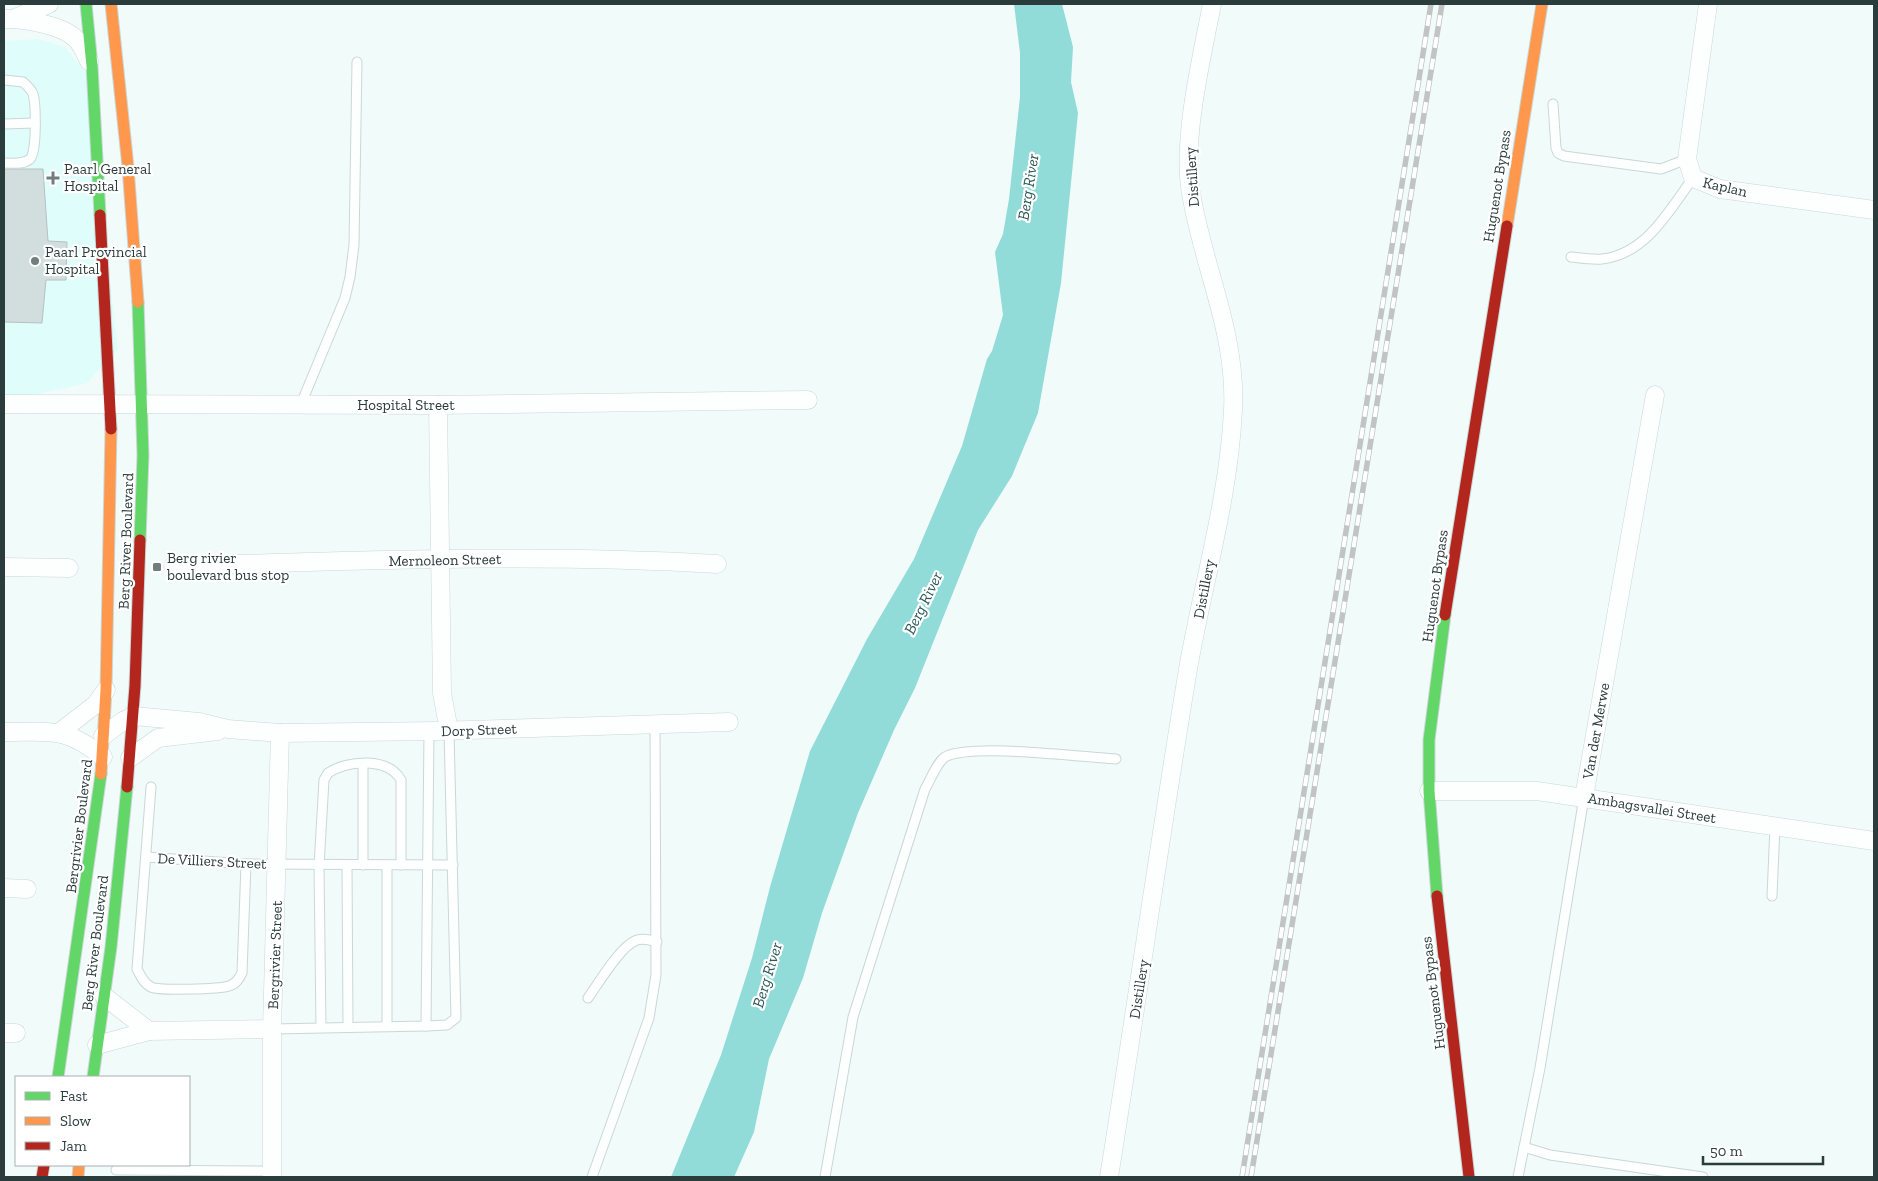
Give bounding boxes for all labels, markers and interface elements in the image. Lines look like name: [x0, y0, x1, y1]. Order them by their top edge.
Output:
street label: Huguenot Bypass: [1479, 128, 1515, 244]
street label: Distillery: [1181, 146, 1203, 208]
water label: Berg River: [1013, 152, 1043, 222]
place label: Paarl General Hospital: [64, 160, 151, 195]
marker: Paarl General Hospital: [46, 171, 60, 185]
street label: Kaplan: [1701, 173, 1749, 201]
place label: Paarl Provincial Hospital: [45, 243, 147, 278]
marker: Paarl Provincial Hospital: [29, 255, 41, 267]
street label: Hospital Street: [357, 396, 455, 414]
street label: Berg River Boulevard: [115, 472, 137, 610]
street label: Huguenot Bypass: [1418, 528, 1452, 644]
place label: Berg rivier boulevard bus stop: [166, 549, 289, 584]
street label: Mernoleon Street: [388, 550, 502, 570]
street label: Distillery: [1189, 557, 1219, 620]
marker: Berg rivier boulevard bus stop: [151, 561, 163, 573]
water label: Berg River: [900, 568, 946, 637]
street label: Van der Merwe: [1579, 681, 1613, 782]
street label: Dorp Street: [441, 720, 518, 740]
street label: Bergrivier Boulevard: [62, 757, 96, 894]
street label: Ambagsvallei Street: [1587, 789, 1718, 827]
street label: De Villiers Street: [157, 849, 267, 873]
street label: Berg River Boulevard: [78, 873, 112, 1012]
street label: Bergrivier Street: [264, 900, 286, 1010]
street label: Huguenot Bypass: [1417, 936, 1449, 1050]
water label: Berg River: [748, 940, 786, 1010]
street label: Distillery: [1125, 958, 1153, 1020]
legend: [15, 1076, 190, 1166]
text: Fast: [60, 1087, 88, 1105]
text: Slow: [60, 1112, 92, 1130]
scale bar: [1703, 1134, 1823, 1166]
text: Jam: [60, 1137, 87, 1155]
text: 50 m: [1710, 1142, 1743, 1160]

